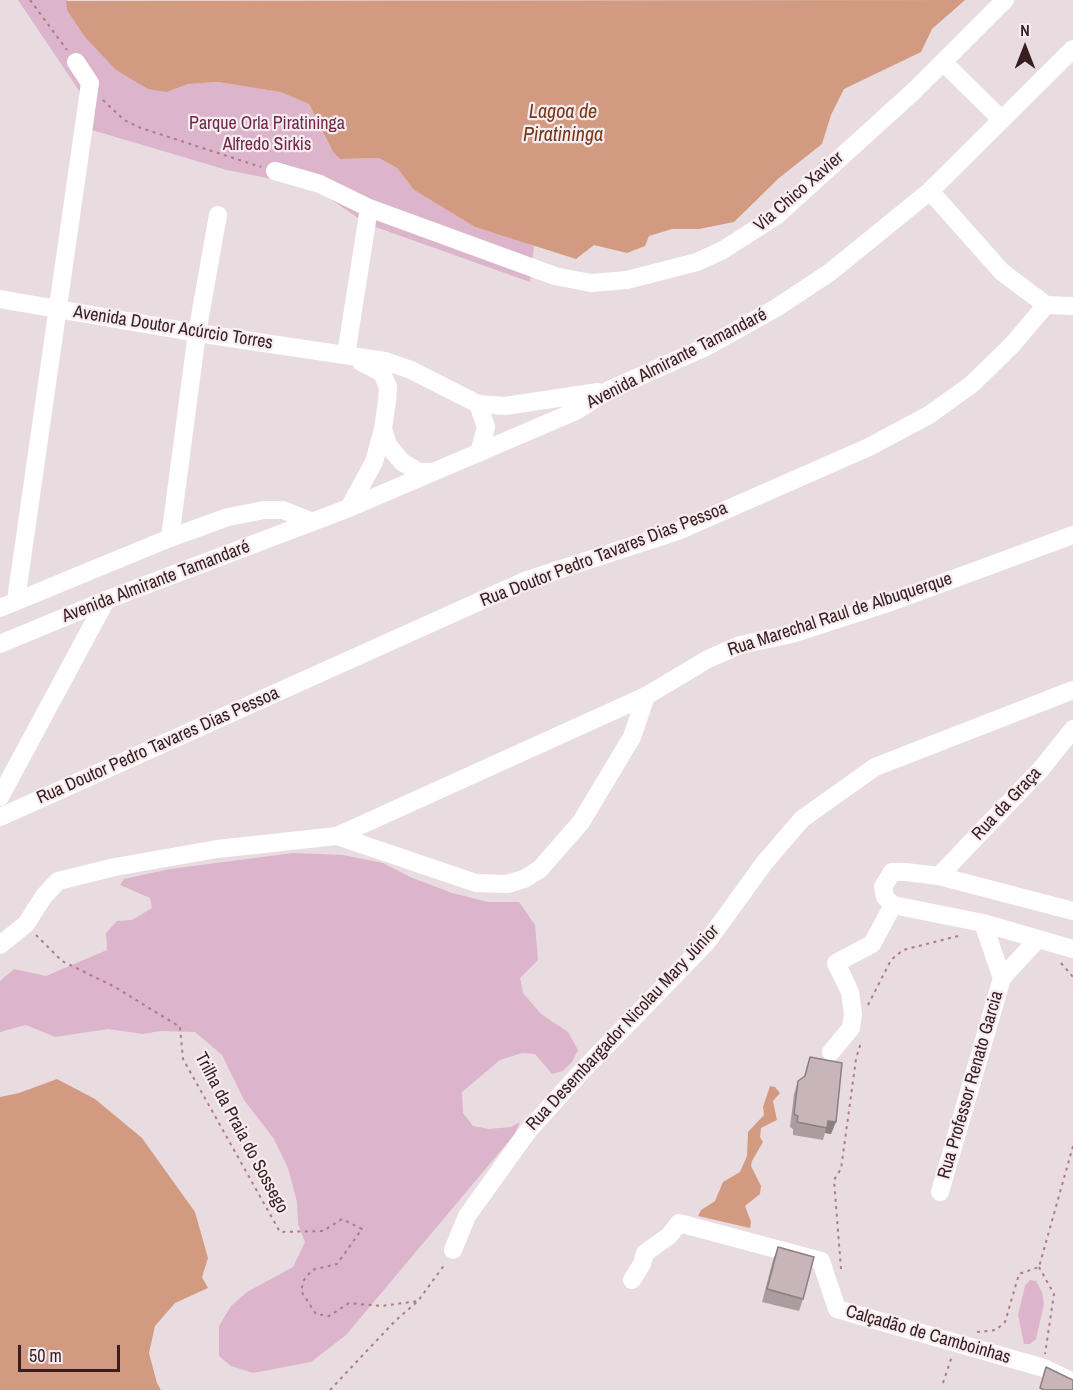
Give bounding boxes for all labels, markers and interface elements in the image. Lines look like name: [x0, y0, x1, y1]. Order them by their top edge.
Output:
north arrow: [995, 18, 1055, 78]
text: N: [1020, 19, 1030, 41]
water label: Lagoa de Piratininga: [523, 101, 603, 148]
park label: Parque Orla Piratininga Alfredo Sirkis: [189, 113, 345, 156]
street label: Via Chico Xavier: [750, 147, 848, 237]
street label: Avenida Doutor Acúrcio Torres: [72, 302, 274, 354]
street label: Avenida Almirante Tamandaré: [583, 304, 771, 414]
street label: Rua Doutor Pedro Tavares Dias Pessoa: [477, 498, 731, 612]
street label: Avenida Almirante Tamandaré: [59, 536, 253, 628]
street label: Rua Marechal Raul de Albuquerque: [725, 568, 955, 662]
street label: Rua Doutor Pedro Tavares Dias Pessoa: [34, 683, 282, 809]
street label: Rua da Graça: [968, 763, 1046, 845]
street label: Rua Desembargador Nicolau Mary Júnior: [522, 921, 724, 1135]
street label: Rua Professor Renato Garcia: [934, 989, 1008, 1181]
street label: Trilha da Praia do Sossego: [189, 1049, 293, 1217]
street label: Calçadão de Camboinhas: [843, 1301, 1013, 1369]
scale bar: [21, 1333, 123, 1371]
text: 50 m: [29, 1343, 62, 1368]

